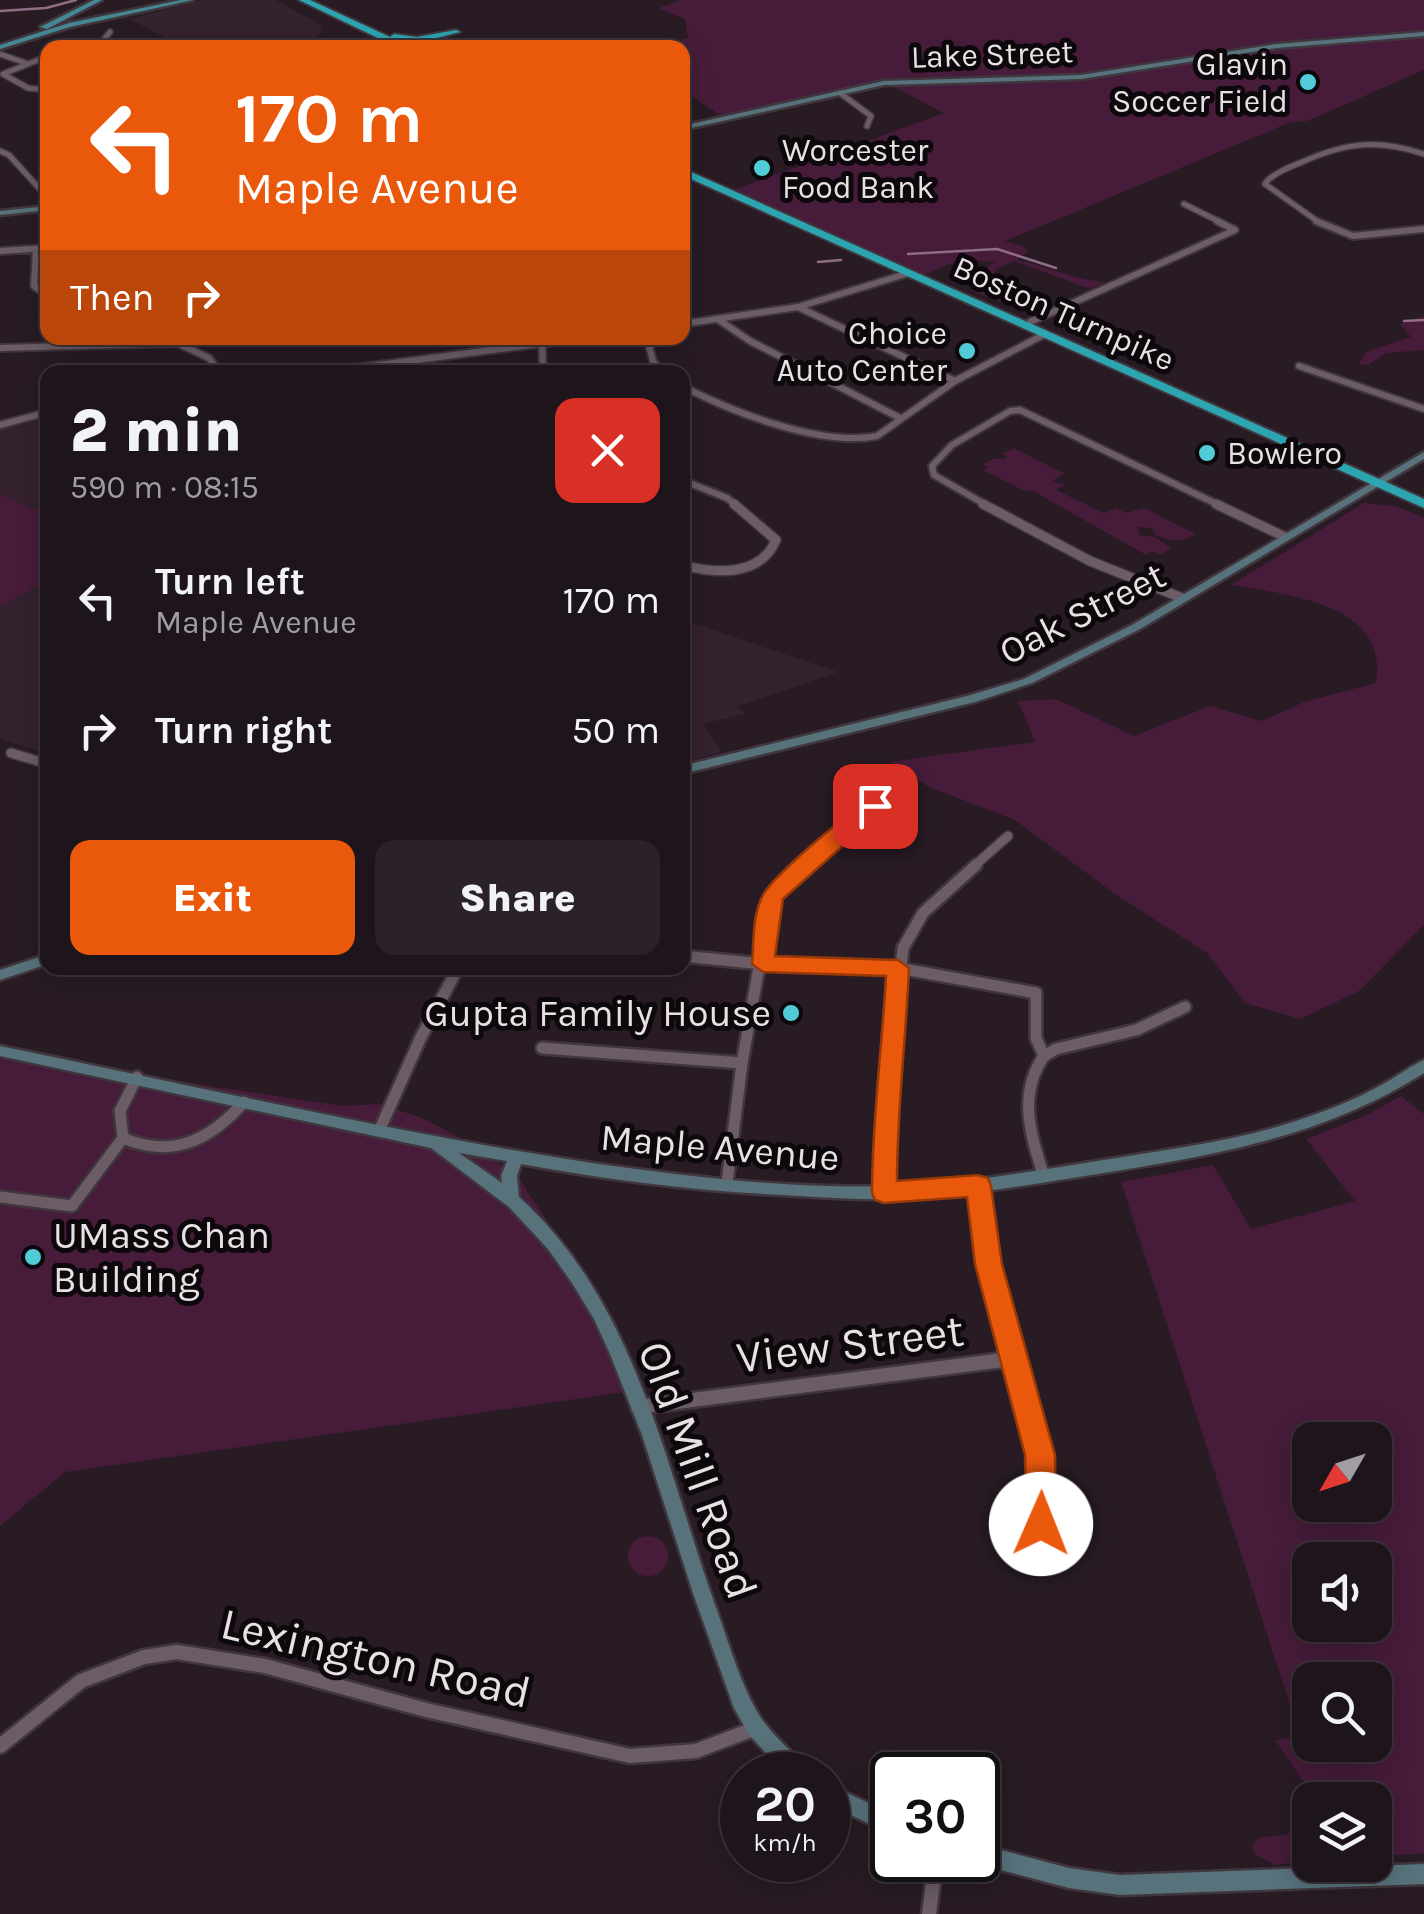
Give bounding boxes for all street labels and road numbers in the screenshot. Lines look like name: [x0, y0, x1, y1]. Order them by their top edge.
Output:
street label: Lake Street: [910, 33, 1074, 76]
street label: Boston Turnpike: [948, 248, 1180, 379]
street label: Oak Street: [992, 552, 1173, 674]
street label: Maple Avenue: [599, 1115, 841, 1180]
street label: View Street: [733, 1304, 967, 1384]
street label: Old Mill Road: [627, 1335, 769, 1606]
street label: Lexington Road: [216, 1597, 536, 1720]

